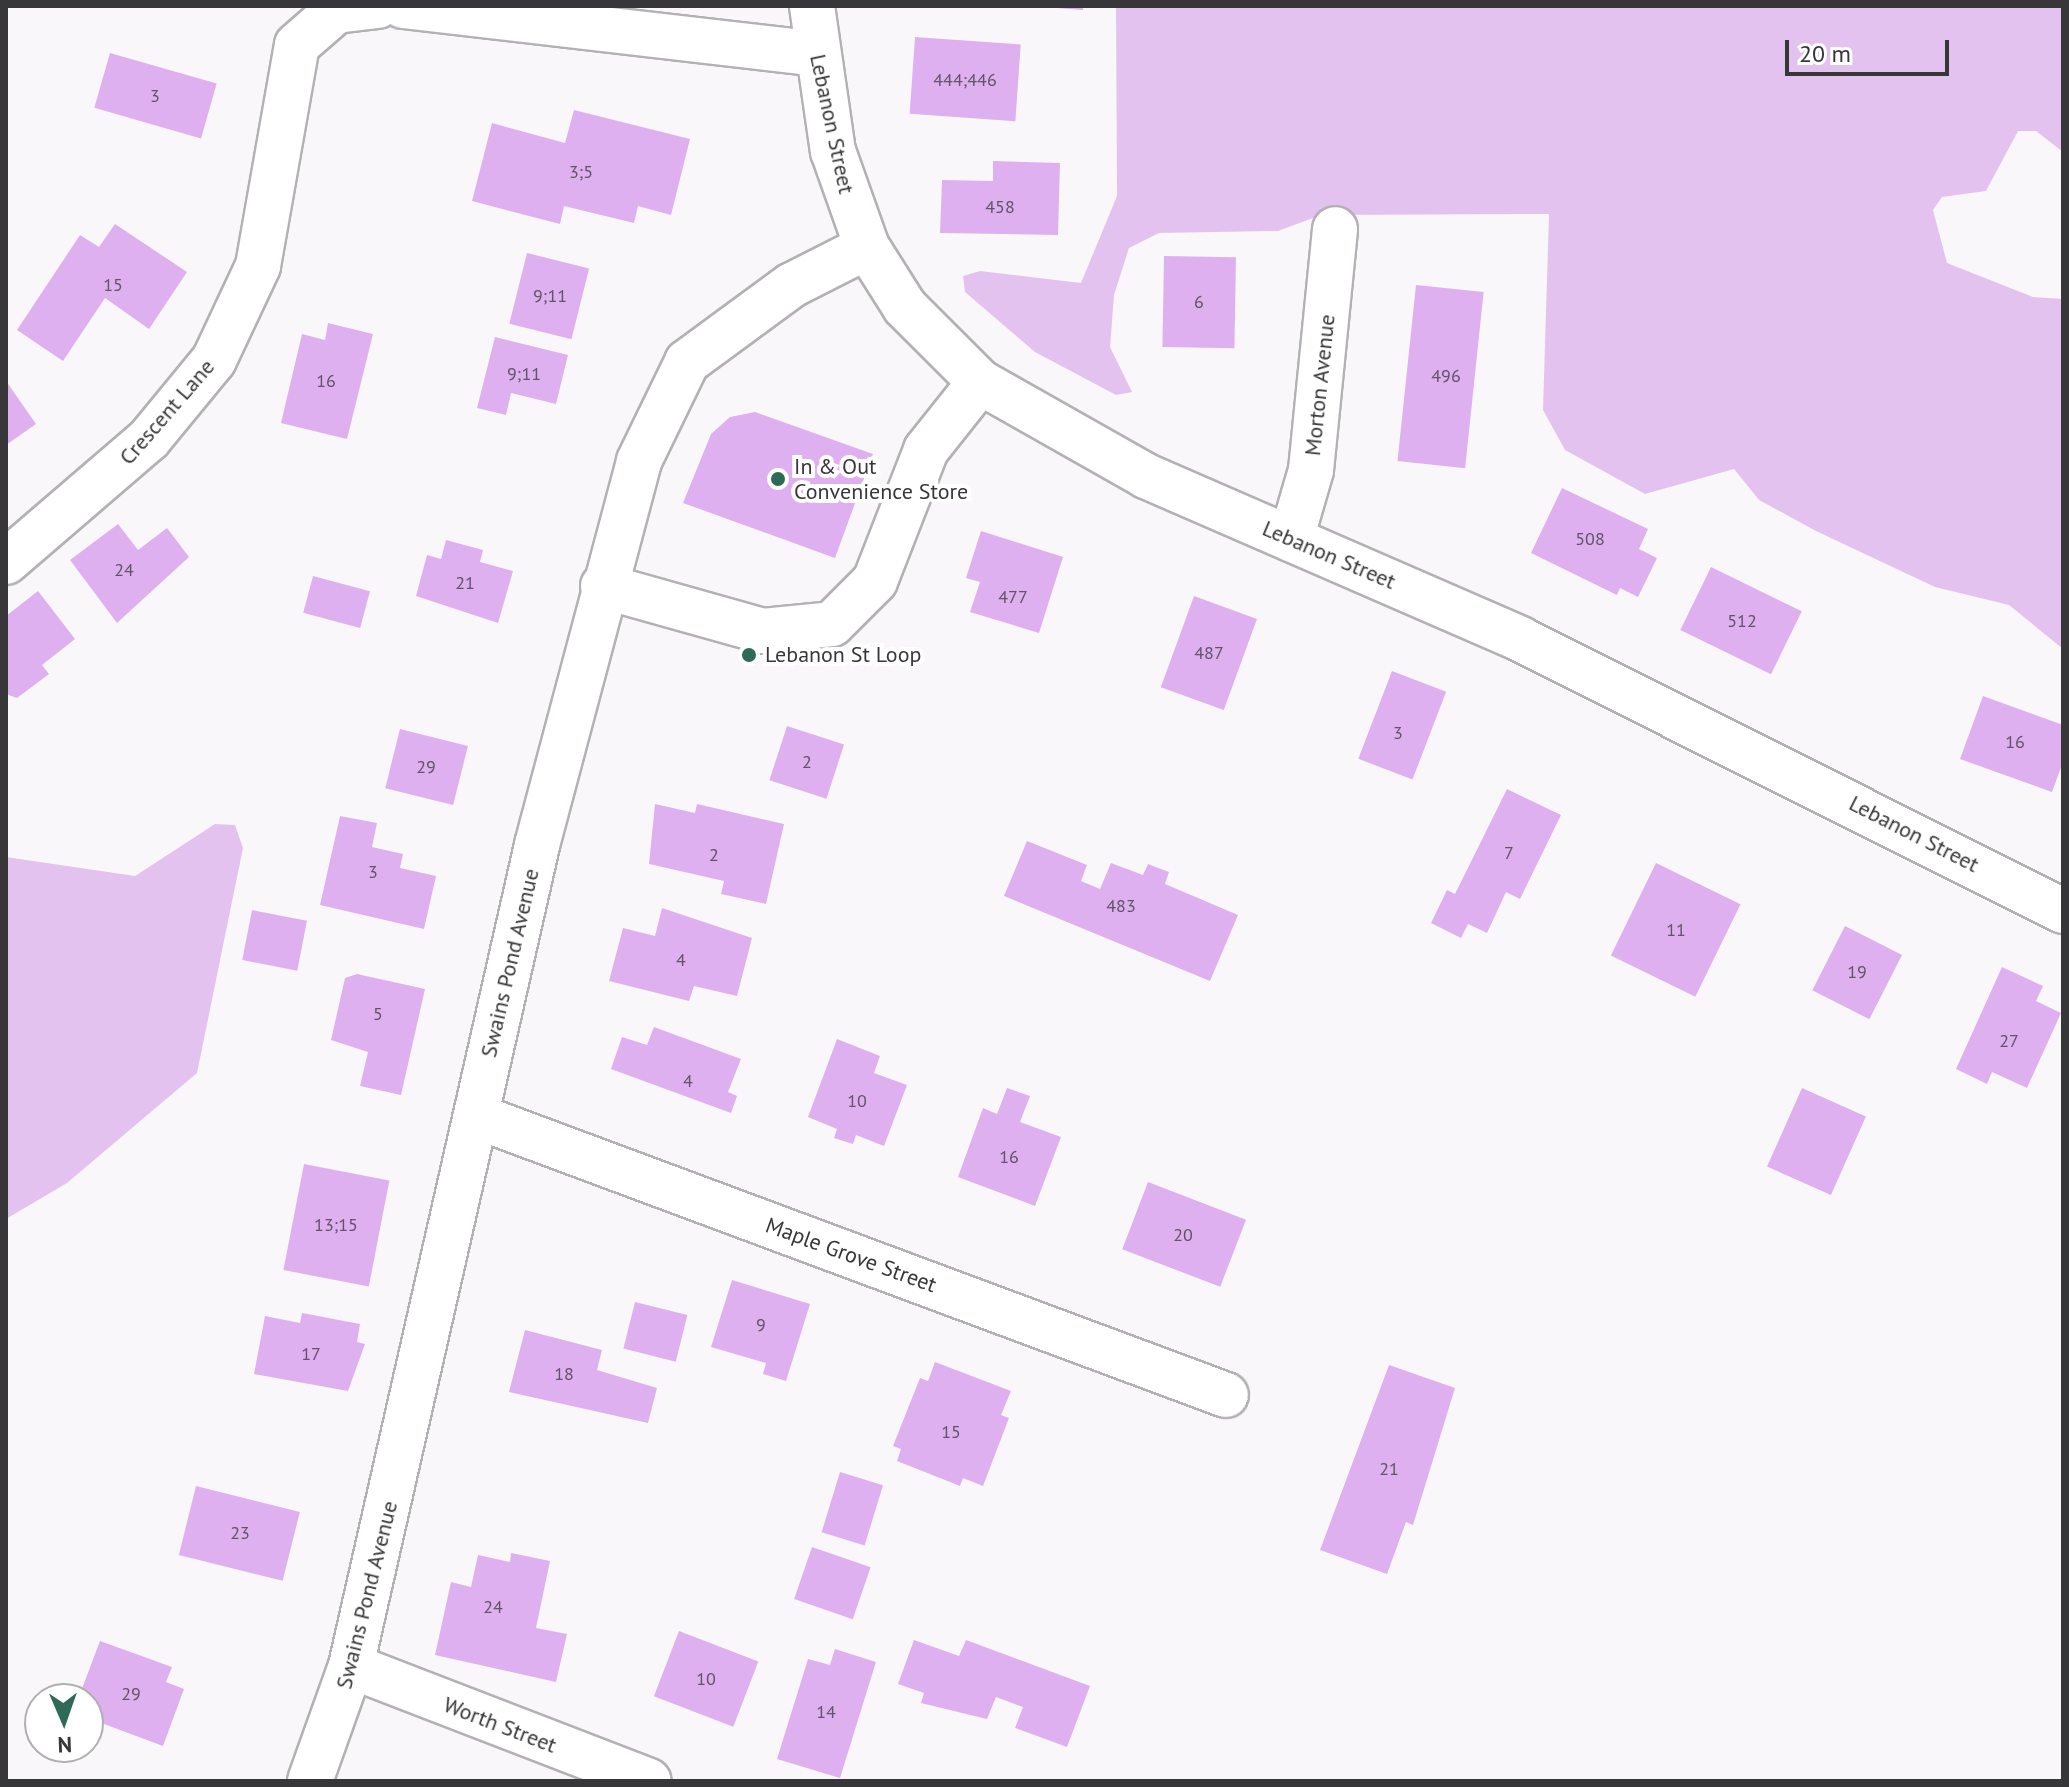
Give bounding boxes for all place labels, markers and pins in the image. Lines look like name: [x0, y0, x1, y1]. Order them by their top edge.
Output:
place label: In & Out Convenience Store: [794, 453, 968, 504]
marker: In & Out Convenience Store: [769, 470, 787, 488]
place label: Lebanon St Loop: [765, 642, 921, 668]
marker: Lebanon St Loop: [740, 646, 758, 664]

